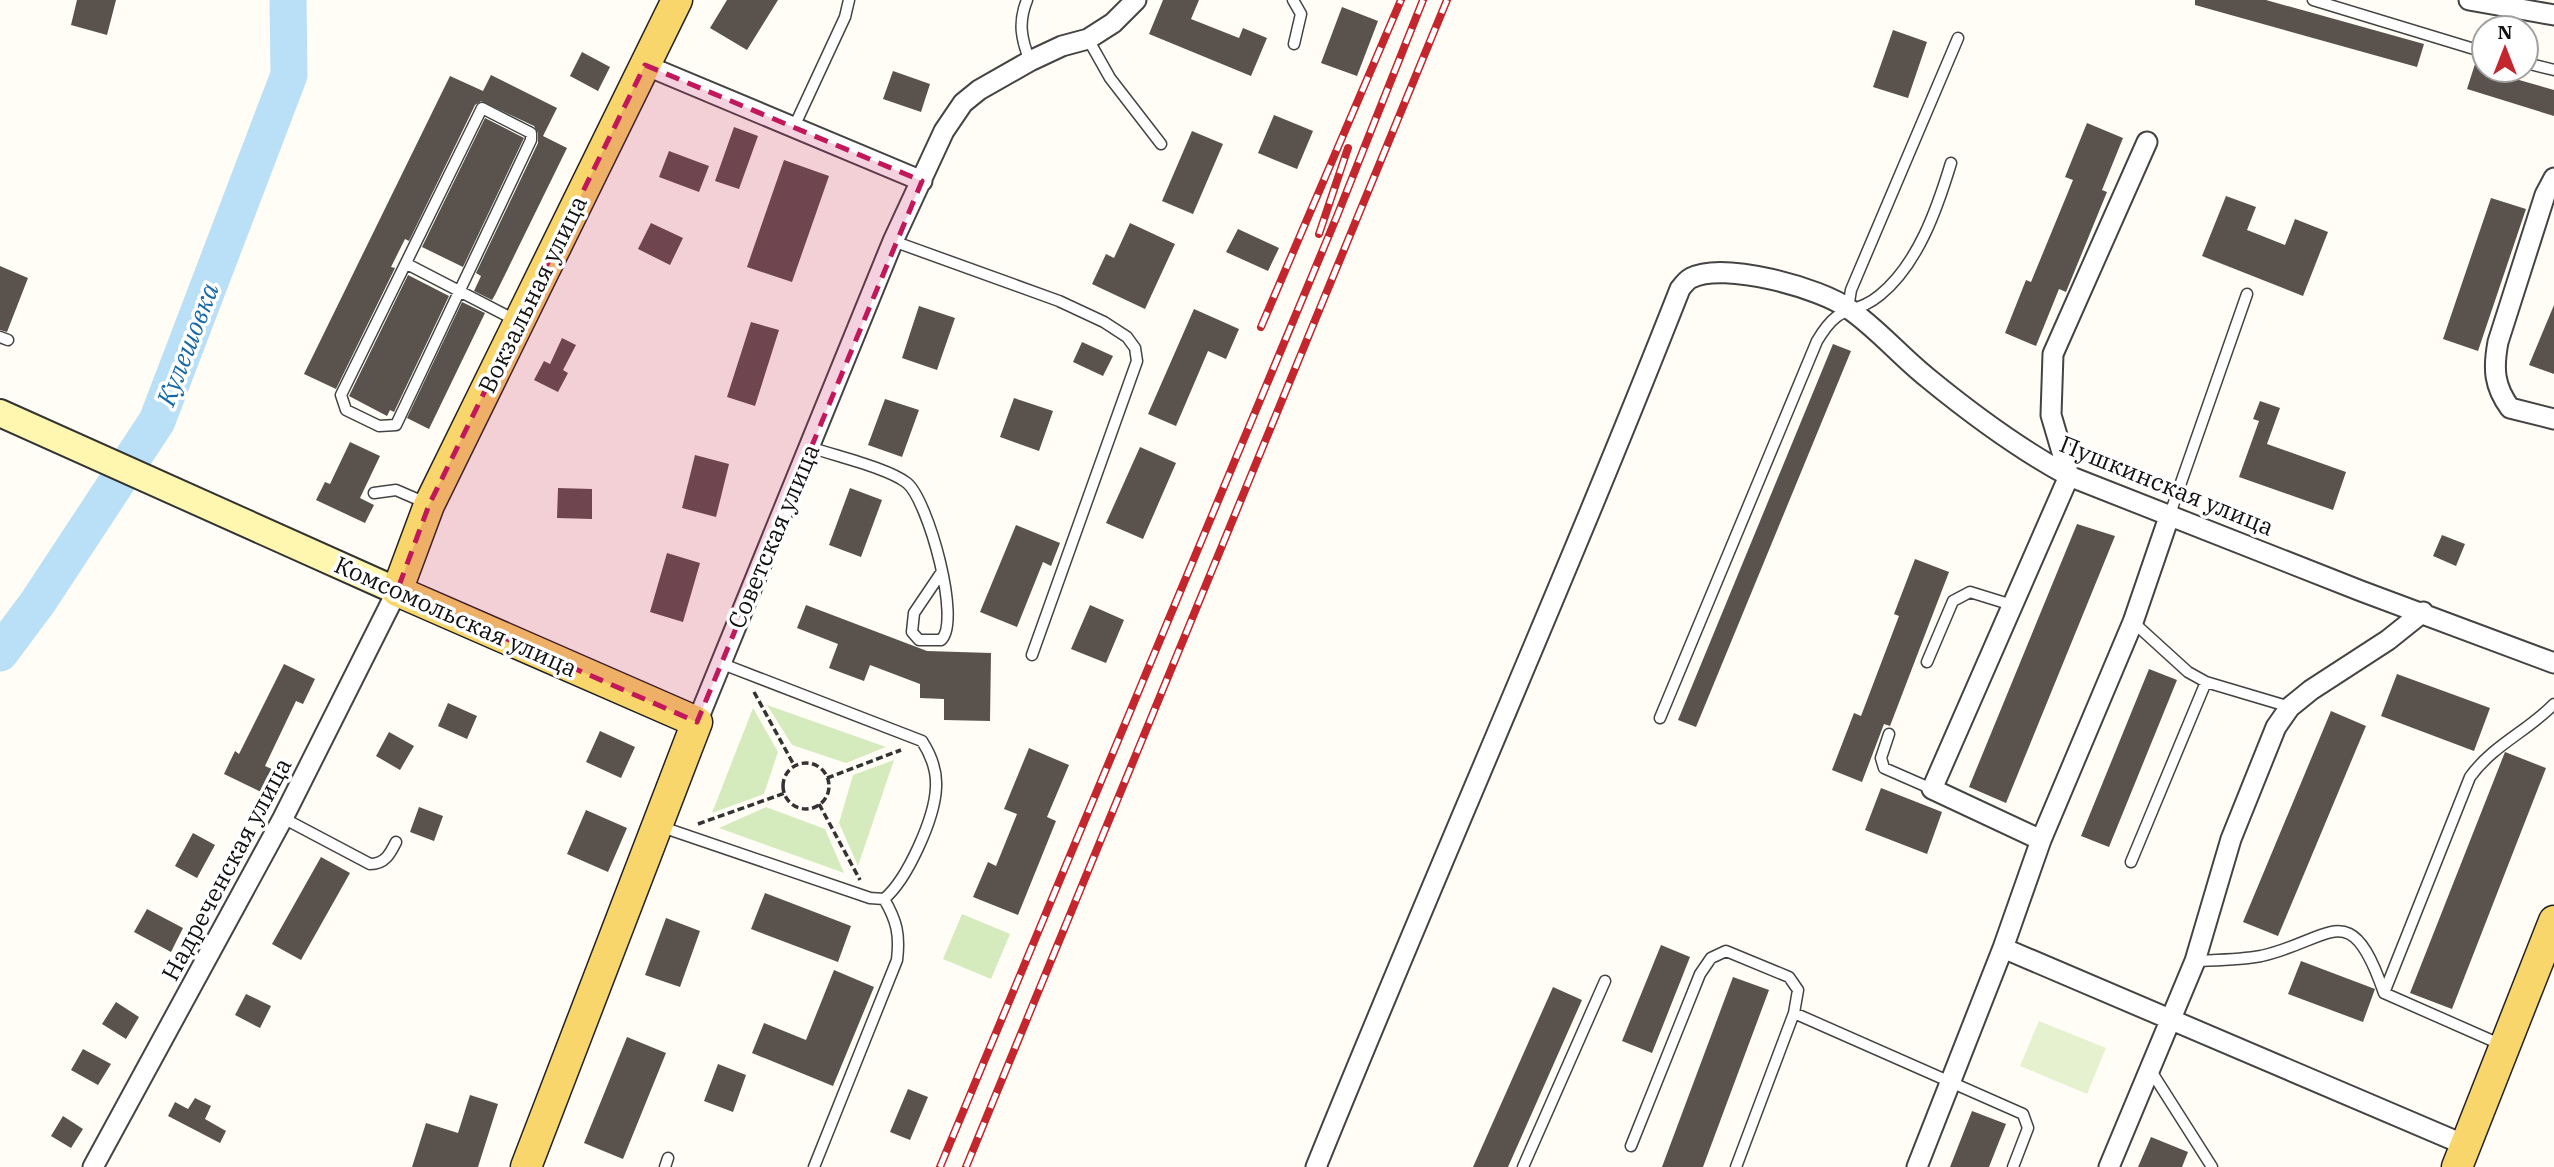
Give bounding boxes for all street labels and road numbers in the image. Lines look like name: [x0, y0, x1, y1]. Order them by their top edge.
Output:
street label: Вокзальная улица: [470, 190, 594, 398]
street label: Пушкинская улица: [2055, 427, 2279, 543]
street label: Советская улица: [720, 439, 826, 633]
street label: Комсомольская улица: [330, 548, 582, 684]
street label: Надреченская улица: [154, 752, 298, 986]

